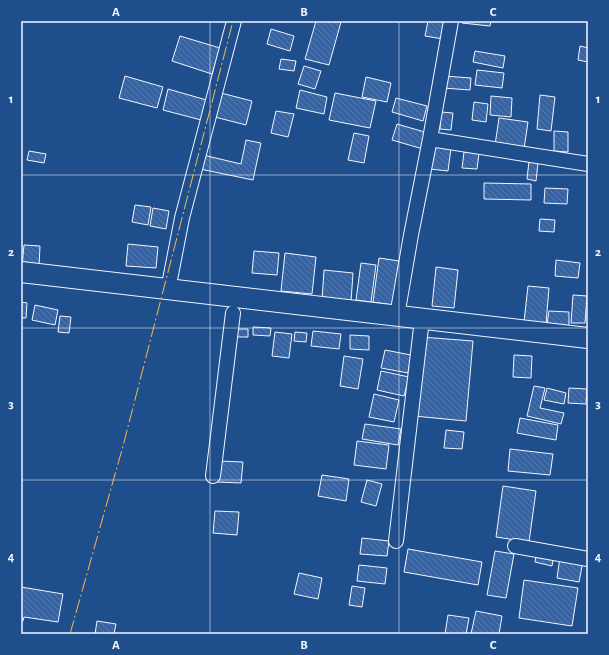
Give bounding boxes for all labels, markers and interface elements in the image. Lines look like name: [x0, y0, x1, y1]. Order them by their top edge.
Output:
text: A: [112, 6, 120, 19]
text: B: [300, 6, 308, 19]
text: C: [490, 6, 497, 19]
text: 1: [9, 93, 13, 106]
text: 1: [596, 93, 600, 106]
text: 2: [8, 246, 14, 259]
text: 2: [595, 246, 601, 259]
text: 3: [8, 398, 14, 411]
text: 3: [595, 398, 601, 411]
text: 4: [8, 551, 15, 564]
text: 4: [595, 551, 602, 564]
text: A: [112, 639, 120, 652]
text: B: [300, 639, 308, 652]
text: C: [490, 639, 497, 652]

